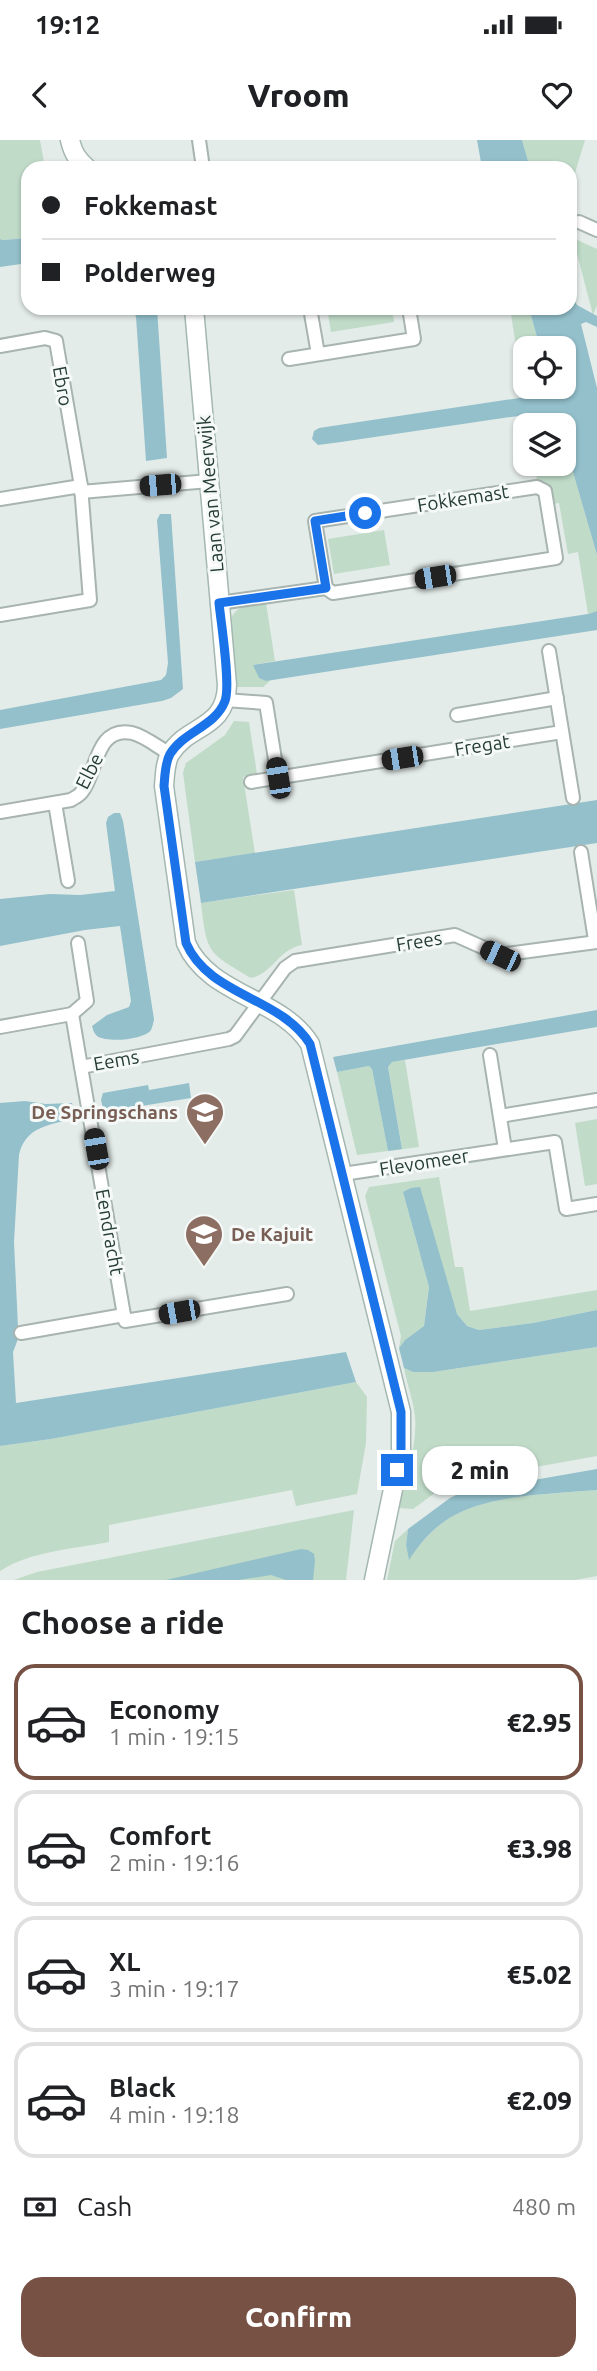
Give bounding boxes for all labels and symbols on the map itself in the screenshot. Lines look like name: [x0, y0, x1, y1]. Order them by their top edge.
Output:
street label: Ebro: [49, 364, 77, 408]
street label: Laan van Meerwijk: [192, 414, 228, 573]
car: [139, 473, 182, 497]
street label: Fokkemast: [416, 480, 511, 516]
route start: [349, 497, 381, 529]
car: [413, 563, 458, 591]
street label: Fregat: [453, 730, 512, 760]
car: [380, 744, 425, 772]
street label: Elbe: [71, 749, 107, 793]
car: [265, 756, 292, 800]
street label: Frees: [395, 927, 443, 955]
car: [477, 938, 524, 974]
street label: Eems: [92, 1045, 140, 1075]
school or university icon: De Springschans: [184, 1091, 226, 1146]
place label: De Springschans: [31, 1101, 178, 1123]
car: [83, 1126, 110, 1172]
street label: Flevomeer: [378, 1144, 470, 1180]
street label: Eendracht: [92, 1187, 128, 1277]
school or university icon: De Kajuit: [183, 1213, 225, 1268]
place label: De Kajuit: [231, 1223, 313, 1245]
car: [157, 1298, 202, 1326]
callout: 2 min: [422, 1446, 537, 1494]
route end: [381, 1454, 413, 1486]

